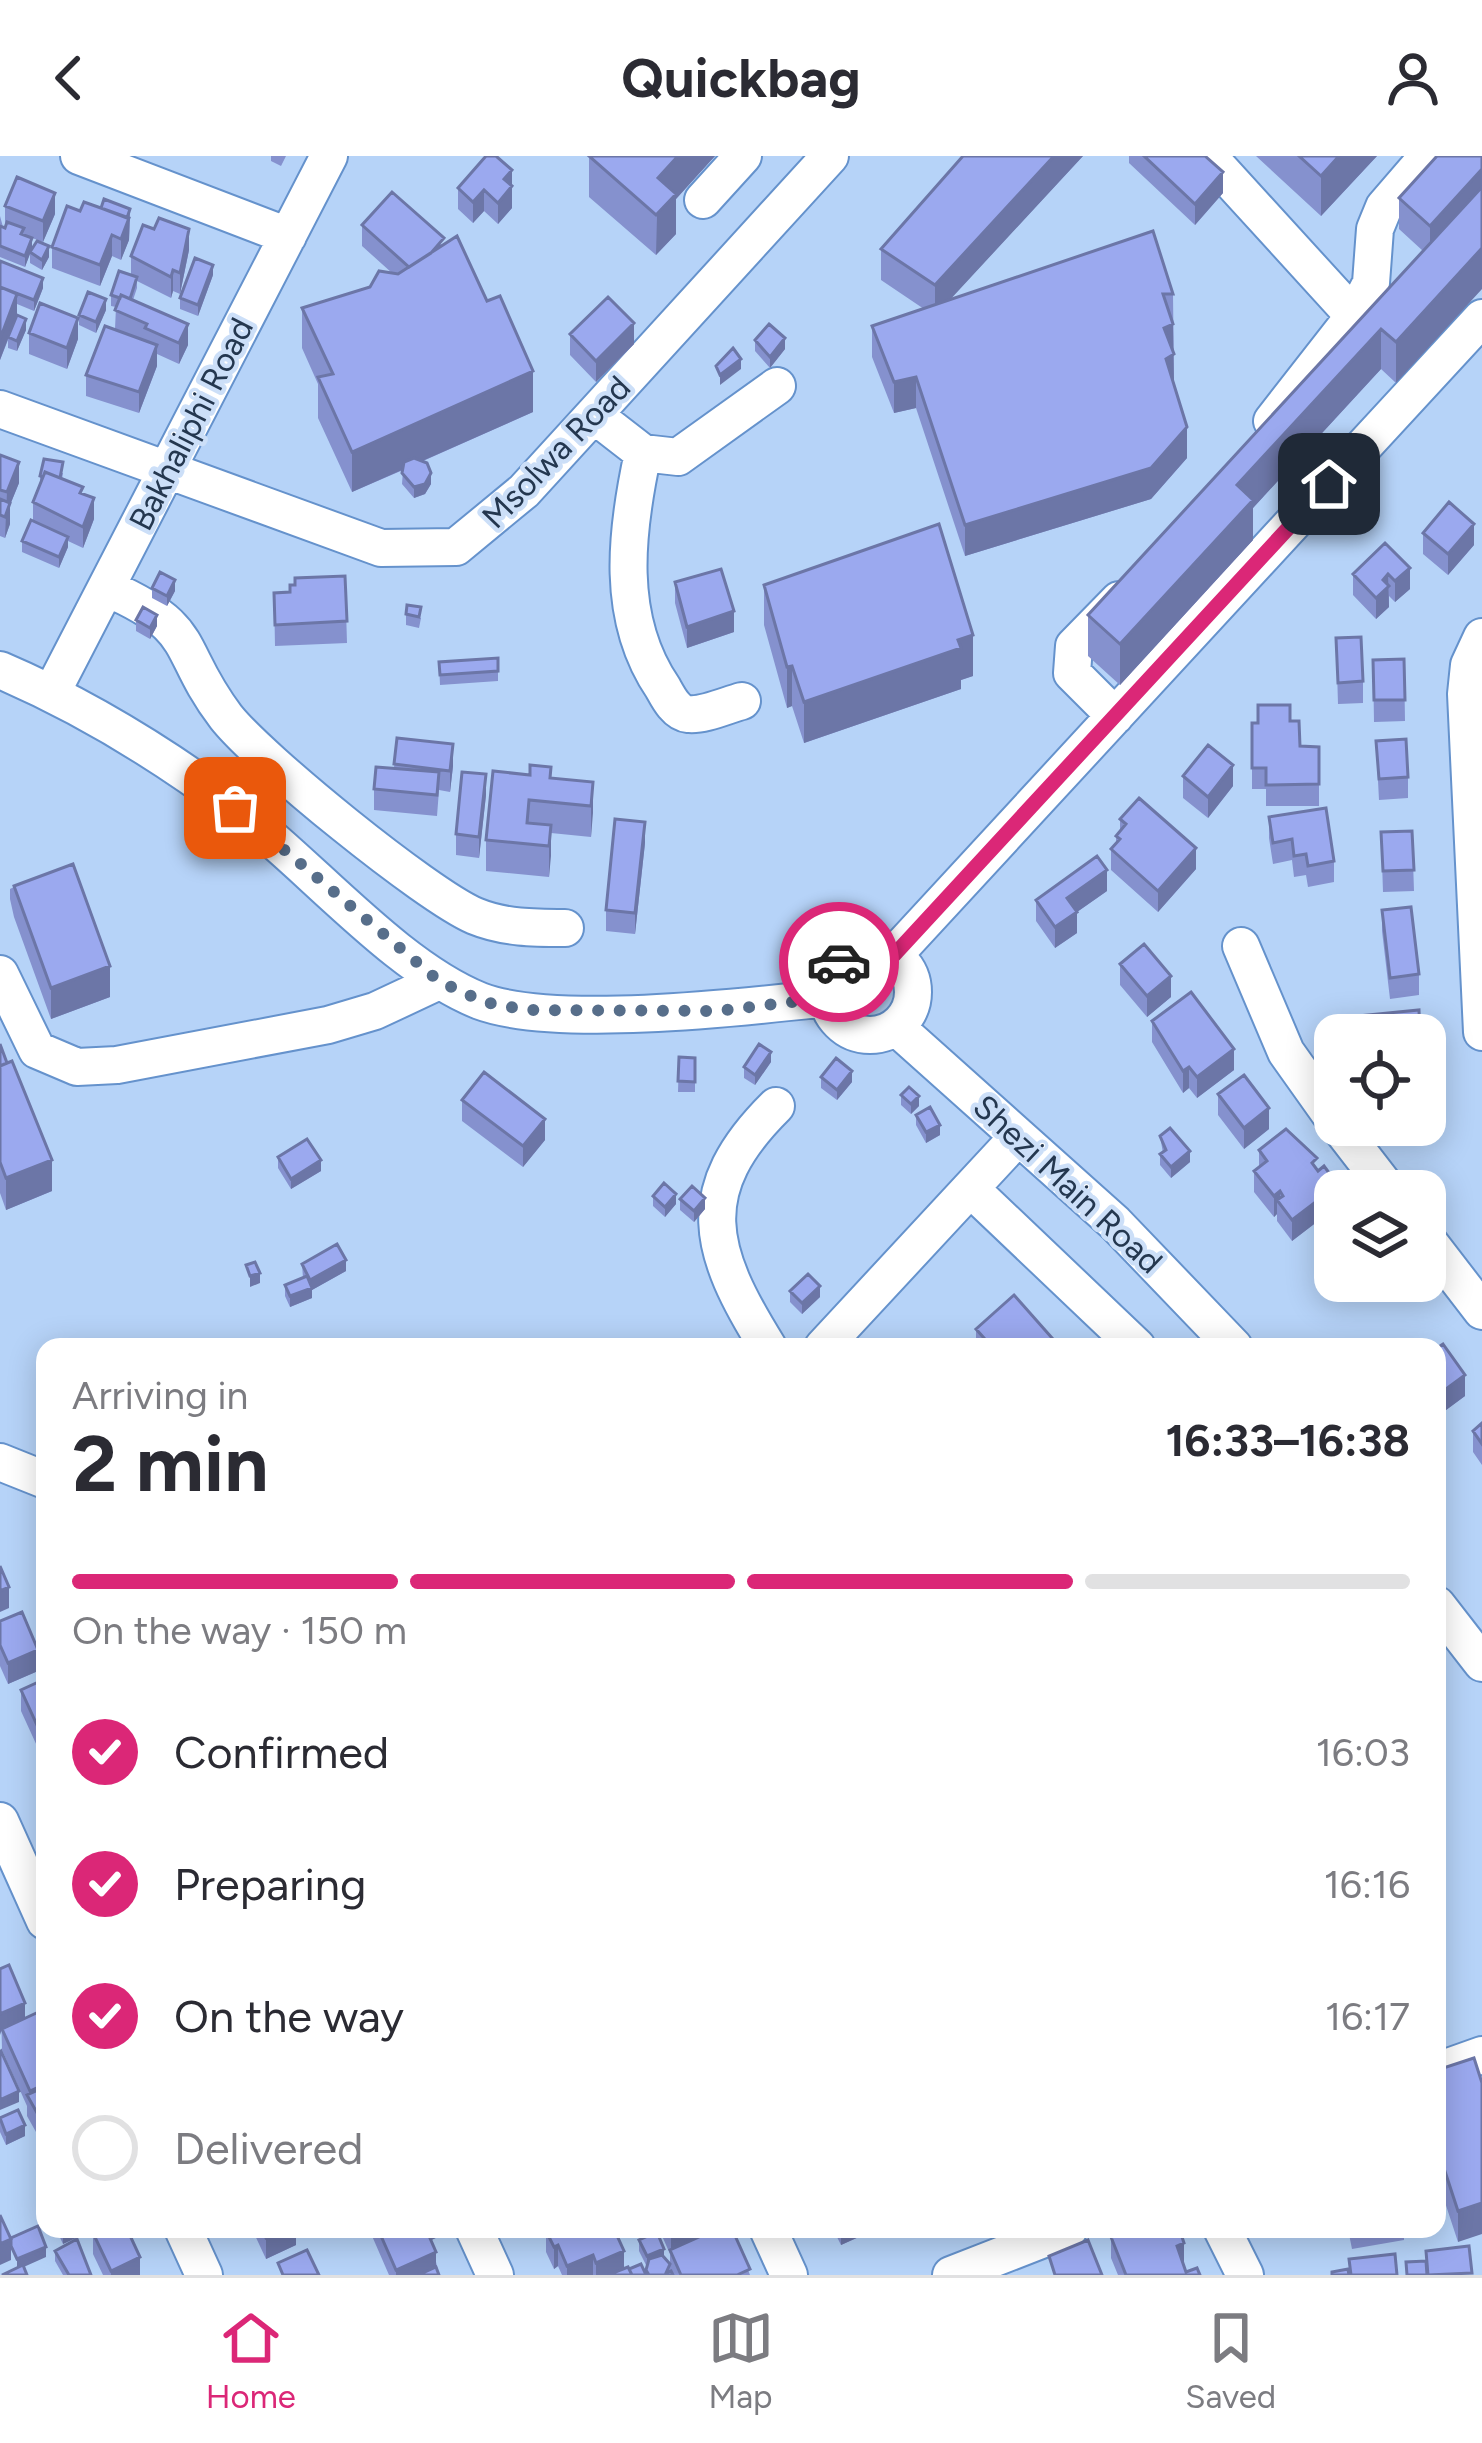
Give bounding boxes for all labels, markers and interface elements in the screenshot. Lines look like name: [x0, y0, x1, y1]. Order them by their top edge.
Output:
icon: back: [36, 45, 102, 111]
icon: person: [1380, 45, 1446, 111]
text: Quickbag: [621, 46, 861, 111]
street label: Bakhaliphi Road: [121, 311, 261, 537]
street label: Msolwa Road: [474, 368, 638, 536]
pin: [1278, 433, 1380, 535]
icon: home: [1296, 451, 1362, 517]
pin: [184, 757, 286, 859]
icon: bag: [202, 775, 268, 841]
courier: [779, 902, 899, 1022]
icon: car: [806, 929, 872, 995]
map controls: [1314, 1014, 1446, 1302]
button: locate: [1314, 1014, 1446, 1146]
street label: Shezi Main Road: [966, 1087, 1170, 1281]
button: layers: [1314, 1170, 1446, 1302]
text: Arriving in: [72, 1372, 248, 1419]
text: 16:33–16:38: [1165, 1413, 1410, 1467]
text: 2 min: [72, 1417, 268, 1511]
text: On the way · 150 m: [72, 1607, 407, 1654]
icon: check: [72, 1719, 138, 1785]
text: Confirmed: [174, 1725, 389, 1779]
text: 16:03: [1316, 1729, 1410, 1776]
icon: check: [72, 1851, 138, 1917]
text: Preparing: [174, 1857, 366, 1911]
text: 16:16: [1324, 1861, 1410, 1908]
icon: check: [72, 1983, 138, 2049]
text: On the way: [174, 1989, 404, 2043]
text: 16:17: [1325, 1993, 1410, 2040]
text: Delivered: [174, 2121, 363, 2175]
tab: Home: [206, 2305, 296, 2416]
tab: Map: [708, 2305, 774, 2416]
tab: Saved: [1185, 2305, 1276, 2416]

